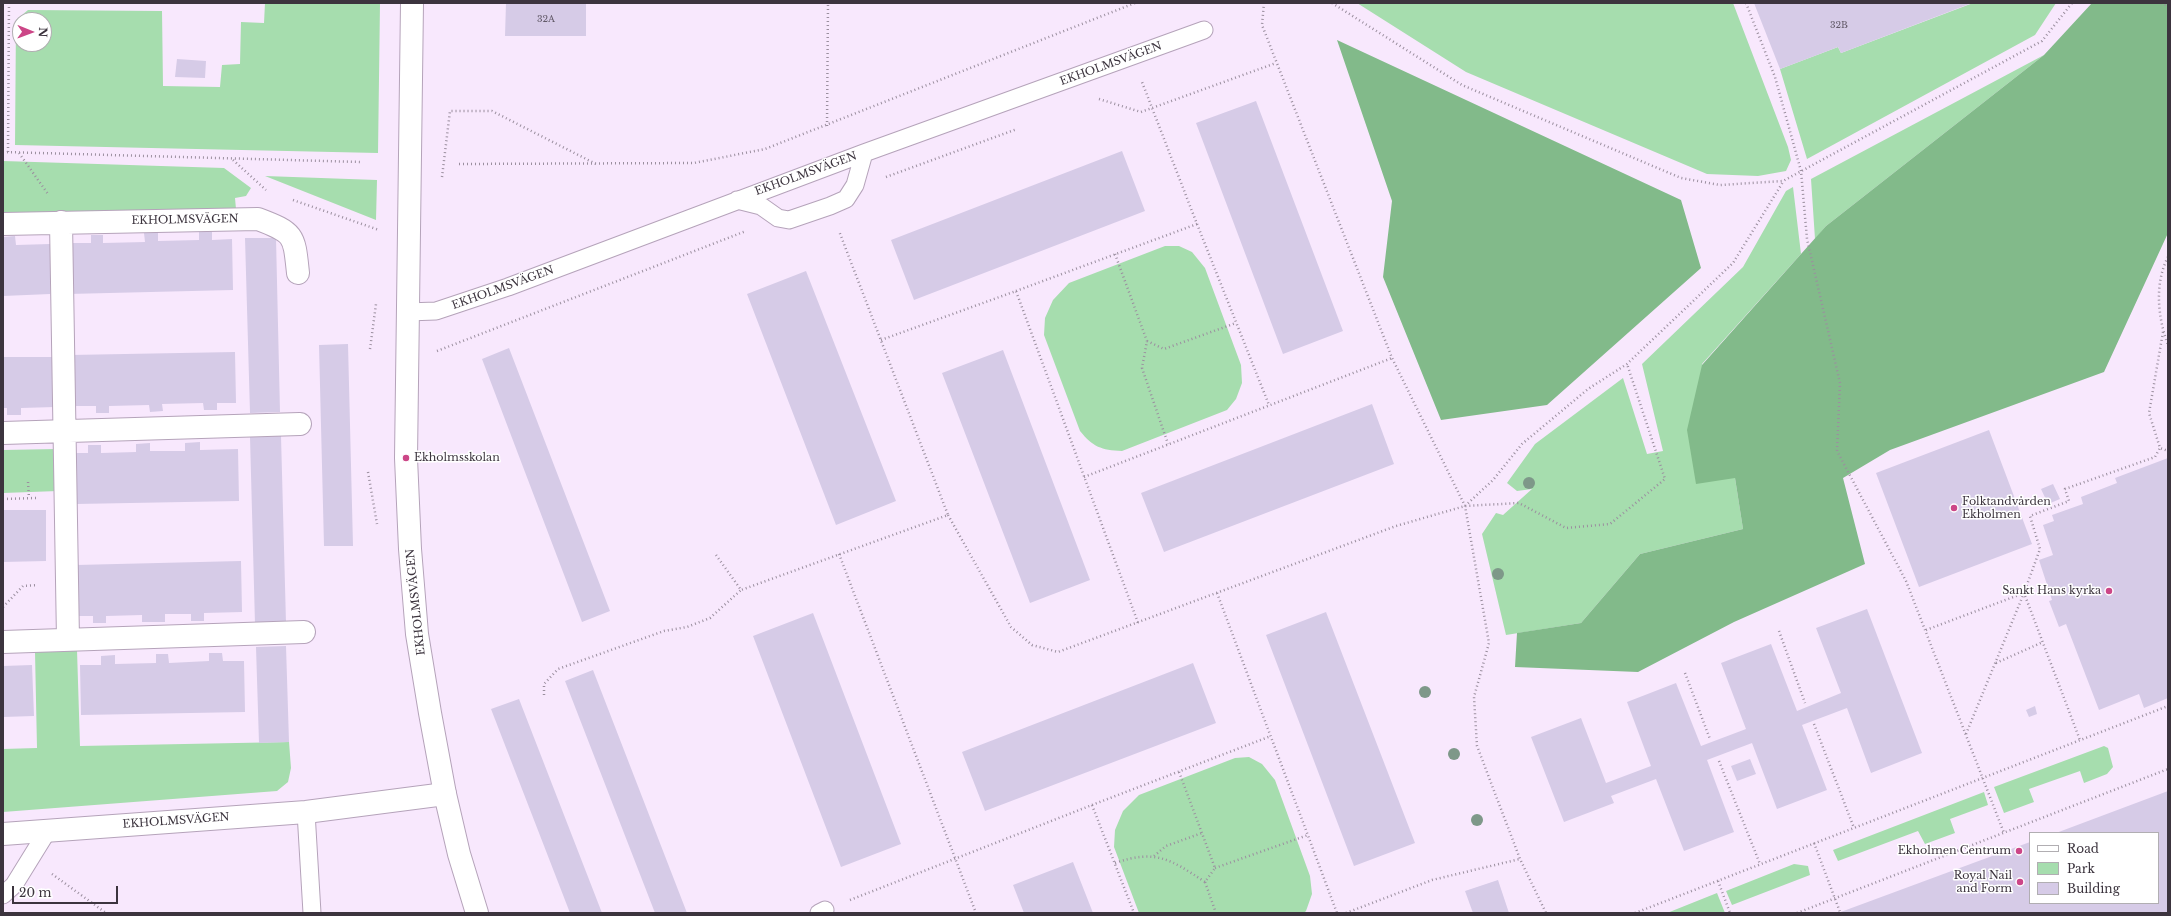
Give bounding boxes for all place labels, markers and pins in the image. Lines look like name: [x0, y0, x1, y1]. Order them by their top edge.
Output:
place label: Ekholmsskolan: [414, 451, 500, 465]
marker: Ekholmsskolan: [401, 453, 411, 463]
place label: Folktandvården Ekholmen: [1962, 495, 2051, 521]
marker: Folktandvården Ekholmen: [1949, 503, 1959, 513]
place label: Sankt Hans kyrka: [2002, 584, 2101, 598]
marker: Sankt Hans kyrka: [2104, 586, 2114, 596]
place label: Ekholmen Centrum: [1898, 844, 2011, 858]
marker: Ekholmen Centrum: [2014, 846, 2024, 856]
place label: Royal Nail and Form: [1954, 869, 2012, 895]
marker: Royal Nail and Form: [2015, 877, 2025, 887]

